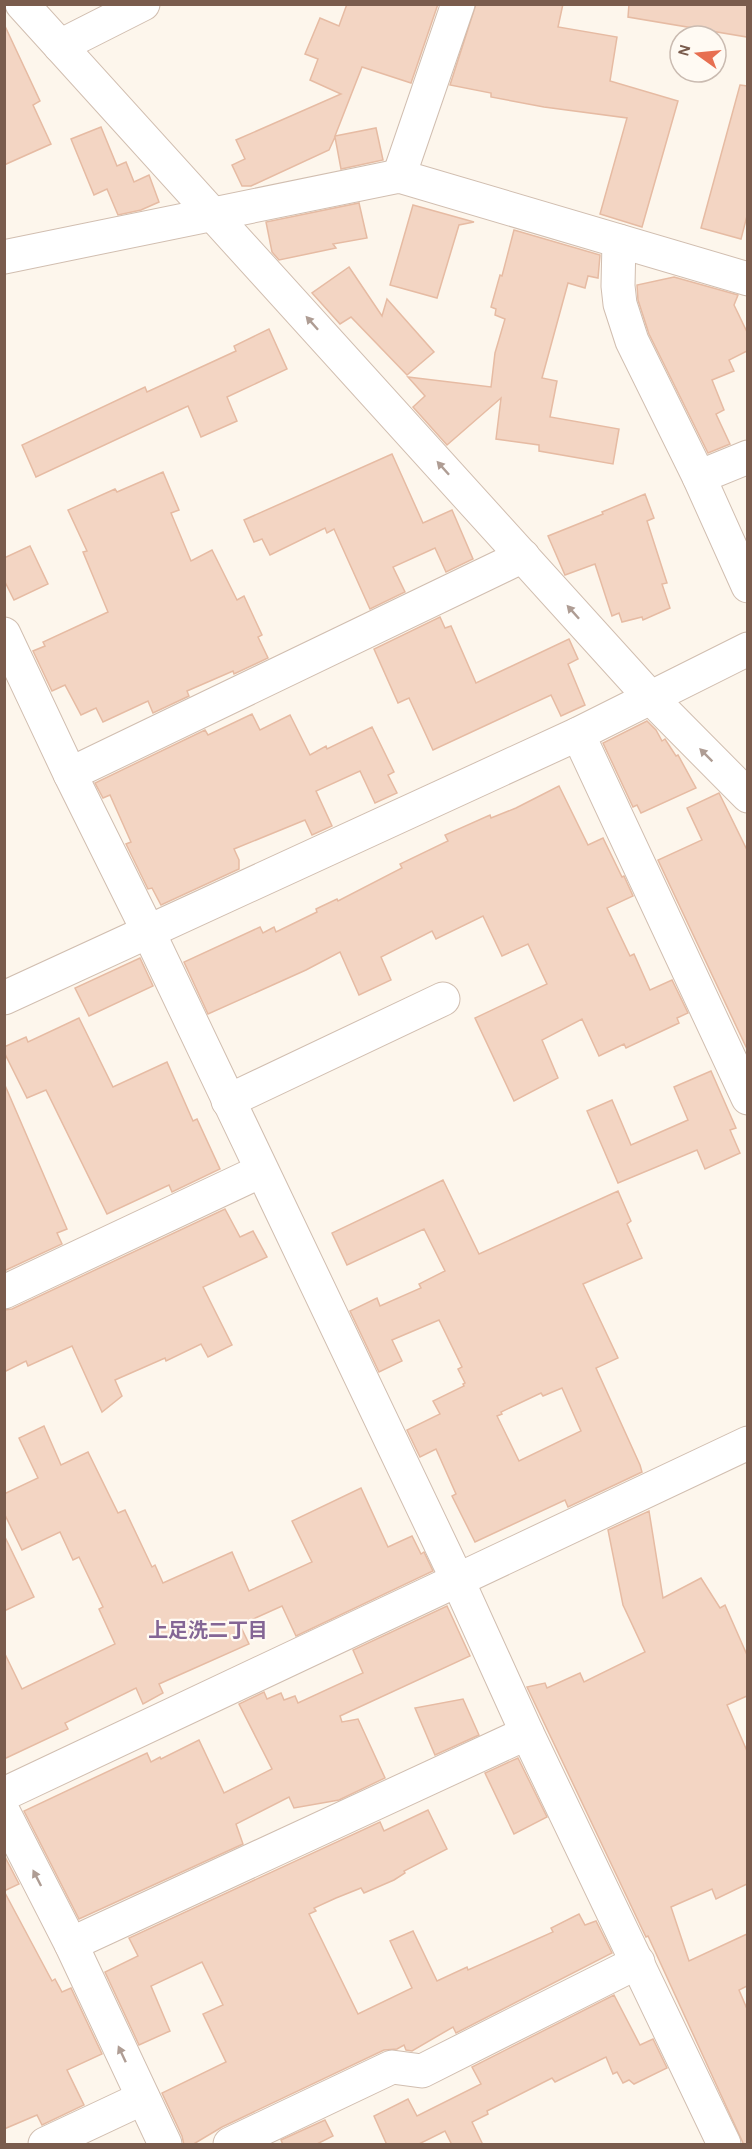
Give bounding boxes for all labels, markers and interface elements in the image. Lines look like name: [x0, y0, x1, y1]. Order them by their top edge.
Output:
north arrow: [668, 24, 728, 84]
text: N: [675, 43, 694, 58]
one-way arrow: [306, 316, 319, 331]
one-way arrow: [436, 460, 450, 475]
one-way arrow: [567, 605, 580, 620]
one-way arrow: [700, 748, 714, 762]
district label: 上足洗二丁目: [148, 1620, 268, 1641]
one-way arrow: [32, 1869, 42, 1886]
one-way arrow: [117, 2045, 126, 2062]

